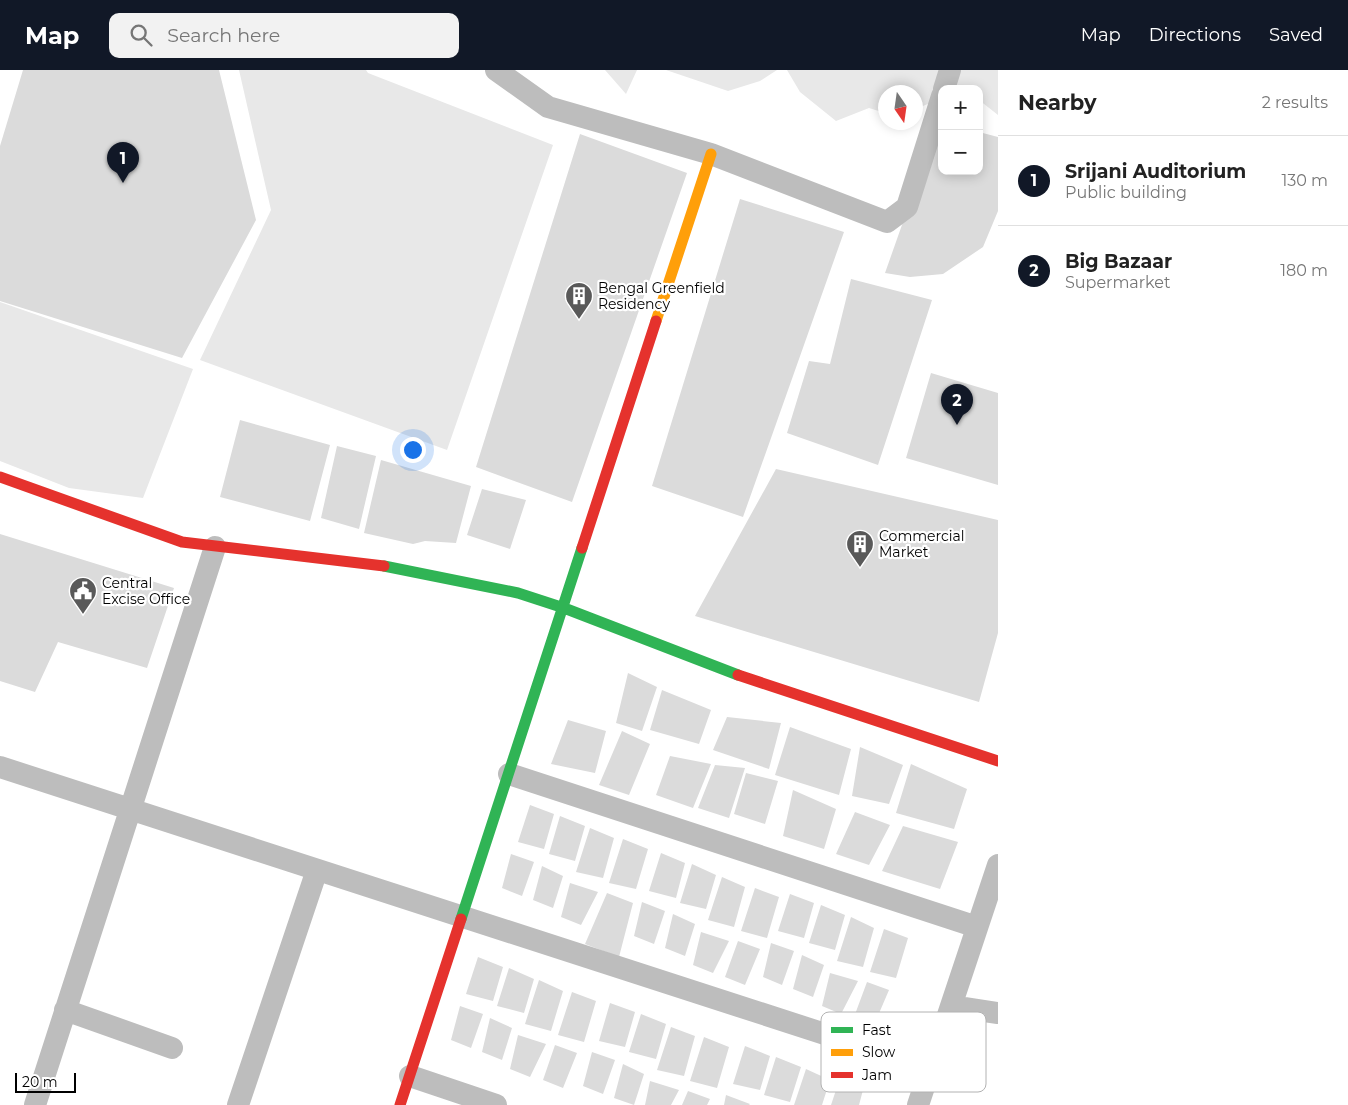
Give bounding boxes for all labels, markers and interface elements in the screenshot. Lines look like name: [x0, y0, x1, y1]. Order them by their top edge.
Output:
search box: [109, 13, 459, 58]
text: Map: [25, 21, 79, 50]
icon: search: [127, 21, 155, 49]
text: Search here: [167, 24, 280, 47]
text: Map: [1081, 24, 1121, 46]
text: Directions: [1149, 24, 1241, 46]
text: Saved: [1269, 24, 1323, 46]
north arrow: [878, 85, 923, 130]
map controls: [938, 85, 983, 175]
button: +: [938, 85, 983, 130]
text: Nearby: [1018, 90, 1097, 115]
text: 2 results: [1262, 93, 1328, 112]
button: −: [938, 130, 983, 175]
pin: 1: [107, 142, 139, 183]
text: Srijani Auditorium: [1065, 160, 1246, 183]
text: 1: [1031, 171, 1037, 190]
text: 130 m: [1281, 171, 1328, 190]
text: Public building: [1065, 183, 1187, 202]
text: Big Bazaar: [1065, 250, 1172, 273]
text: 2: [1029, 261, 1039, 280]
text: 180 m: [1280, 261, 1328, 280]
text: Supermarket: [1065, 273, 1171, 292]
place label: Bengal Greenfield Residency: [598, 279, 725, 313]
building icon: Bengal Greenfield Residency: [564, 281, 594, 320]
pin: 2: [941, 384, 973, 425]
your location: [400, 437, 426, 463]
place label: Commercial Market: [879, 527, 965, 561]
building icon: Commercial Market: [845, 529, 875, 568]
place label: Central Excise Office: [102, 574, 190, 608]
public building icon: Central Excise Office: [68, 576, 98, 615]
legend: [821, 1012, 986, 1092]
text: Fast: [862, 1021, 892, 1039]
text: Slow: [862, 1043, 896, 1061]
text: Jam: [861, 1066, 892, 1084]
scale bar: [15, 1070, 76, 1093]
text: 20 m: [22, 1073, 58, 1091]

